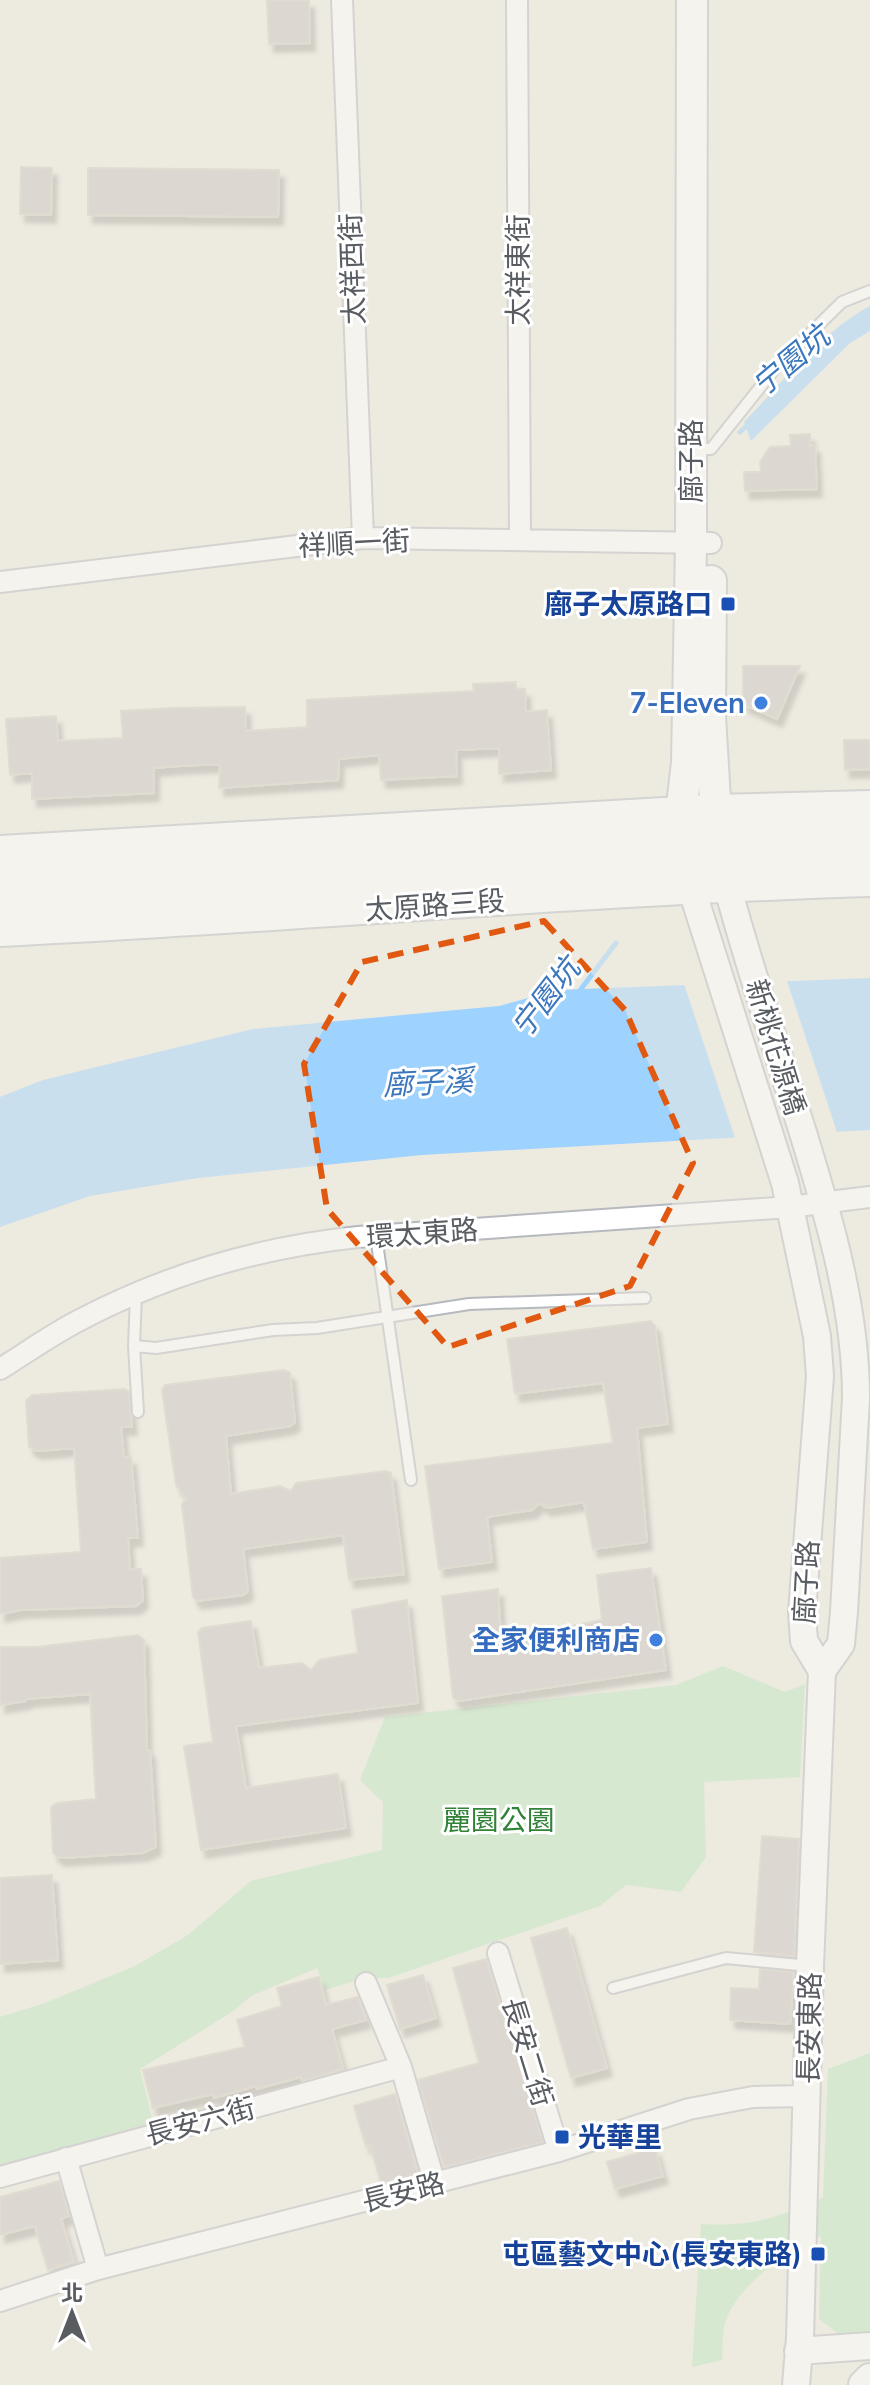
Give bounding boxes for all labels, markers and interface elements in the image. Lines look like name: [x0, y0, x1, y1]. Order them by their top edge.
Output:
street label: 太祥西街: [332, 212, 371, 326]
street label: 太祥東街: [500, 214, 535, 326]
water label: 宁園坑: [744, 314, 840, 404]
street label: 廍子路: [673, 419, 708, 503]
street label: 祥順一街: [297, 522, 411, 563]
place label: 廍子太原路口: [544, 586, 712, 621]
marker: 廍子太原路口: [719, 595, 737, 613]
place label: 7-Eleven: [630, 685, 745, 720]
marker: 7-Eleven: [752, 694, 770, 712]
street label: 太原路三段: [364, 882, 506, 927]
water label: 宁園坑: [503, 947, 590, 1045]
street label: 新桃花源橋: [739, 975, 814, 1119]
water label: 廍子溪: [382, 1060, 478, 1103]
street label: 環太東路: [365, 1211, 479, 1254]
street label: 廍子路: [786, 1539, 825, 1625]
place label: 全家便利商店: [472, 1622, 640, 1657]
marker: 全家便利商店: [647, 1631, 665, 1649]
park label: 麗園公園: [443, 1802, 555, 1837]
street label: 長安東路: [790, 1972, 827, 2084]
street label: 長安二街: [495, 1993, 562, 2111]
street label: 長安六街: [141, 2089, 258, 2152]
place label: 光華里: [578, 2119, 662, 2154]
marker: 光華里: [553, 2128, 571, 2146]
street label: 長安路: [358, 2164, 448, 2219]
place label: 屯區藝文中心(長安東路): [502, 2236, 802, 2271]
marker: 屯區藝文中心(長安東路): [809, 2245, 827, 2263]
north arrow: [32, 2273, 112, 2353]
text: 北: [61, 2279, 83, 2307]

